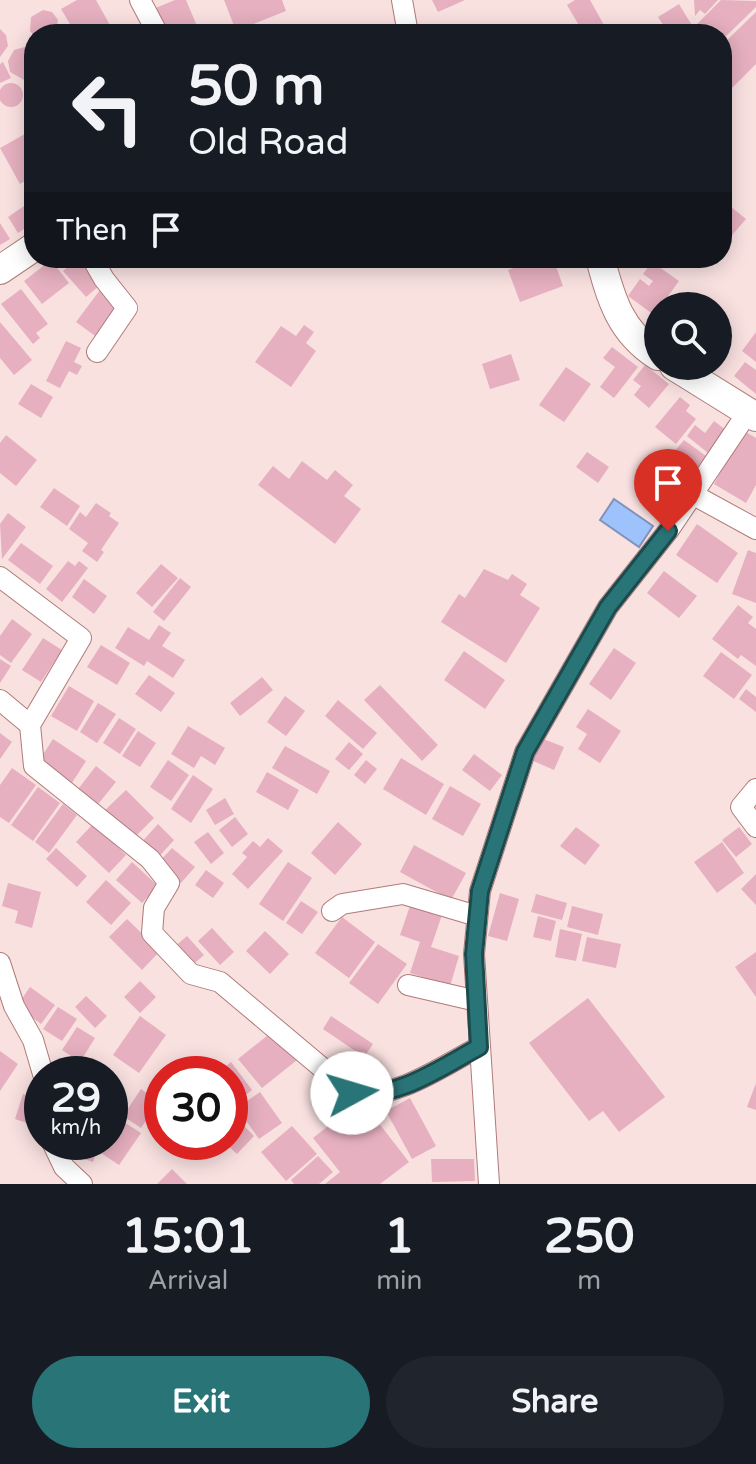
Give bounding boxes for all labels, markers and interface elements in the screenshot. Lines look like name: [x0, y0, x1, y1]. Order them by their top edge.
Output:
text: 50 m: [188, 53, 324, 120]
icon: left: [56, 56, 160, 160]
text: Old Road: [188, 121, 348, 164]
icon: arrive: [144, 208, 188, 252]
text: Then: [56, 212, 128, 249]
map controls: [644, 292, 732, 380]
button: search: [644, 292, 732, 380]
pin: [634, 449, 702, 531]
icon: arrive: [646, 461, 690, 505]
position arrow: [310, 1051, 394, 1135]
speed limit sign: 30: [144, 1056, 248, 1160]
text: 29: [51, 1074, 101, 1122]
text: km/h: [51, 1116, 101, 1140]
text: 15:01: [122, 1208, 255, 1266]
text: 1: [384, 1208, 414, 1266]
text: 250: [544, 1208, 634, 1266]
text: Arrival: [148, 1265, 228, 1296]
text: min: [376, 1265, 422, 1296]
text: m: [577, 1265, 601, 1296]
button: Exit: [32, 1356, 370, 1448]
button: Share: [386, 1356, 724, 1448]

